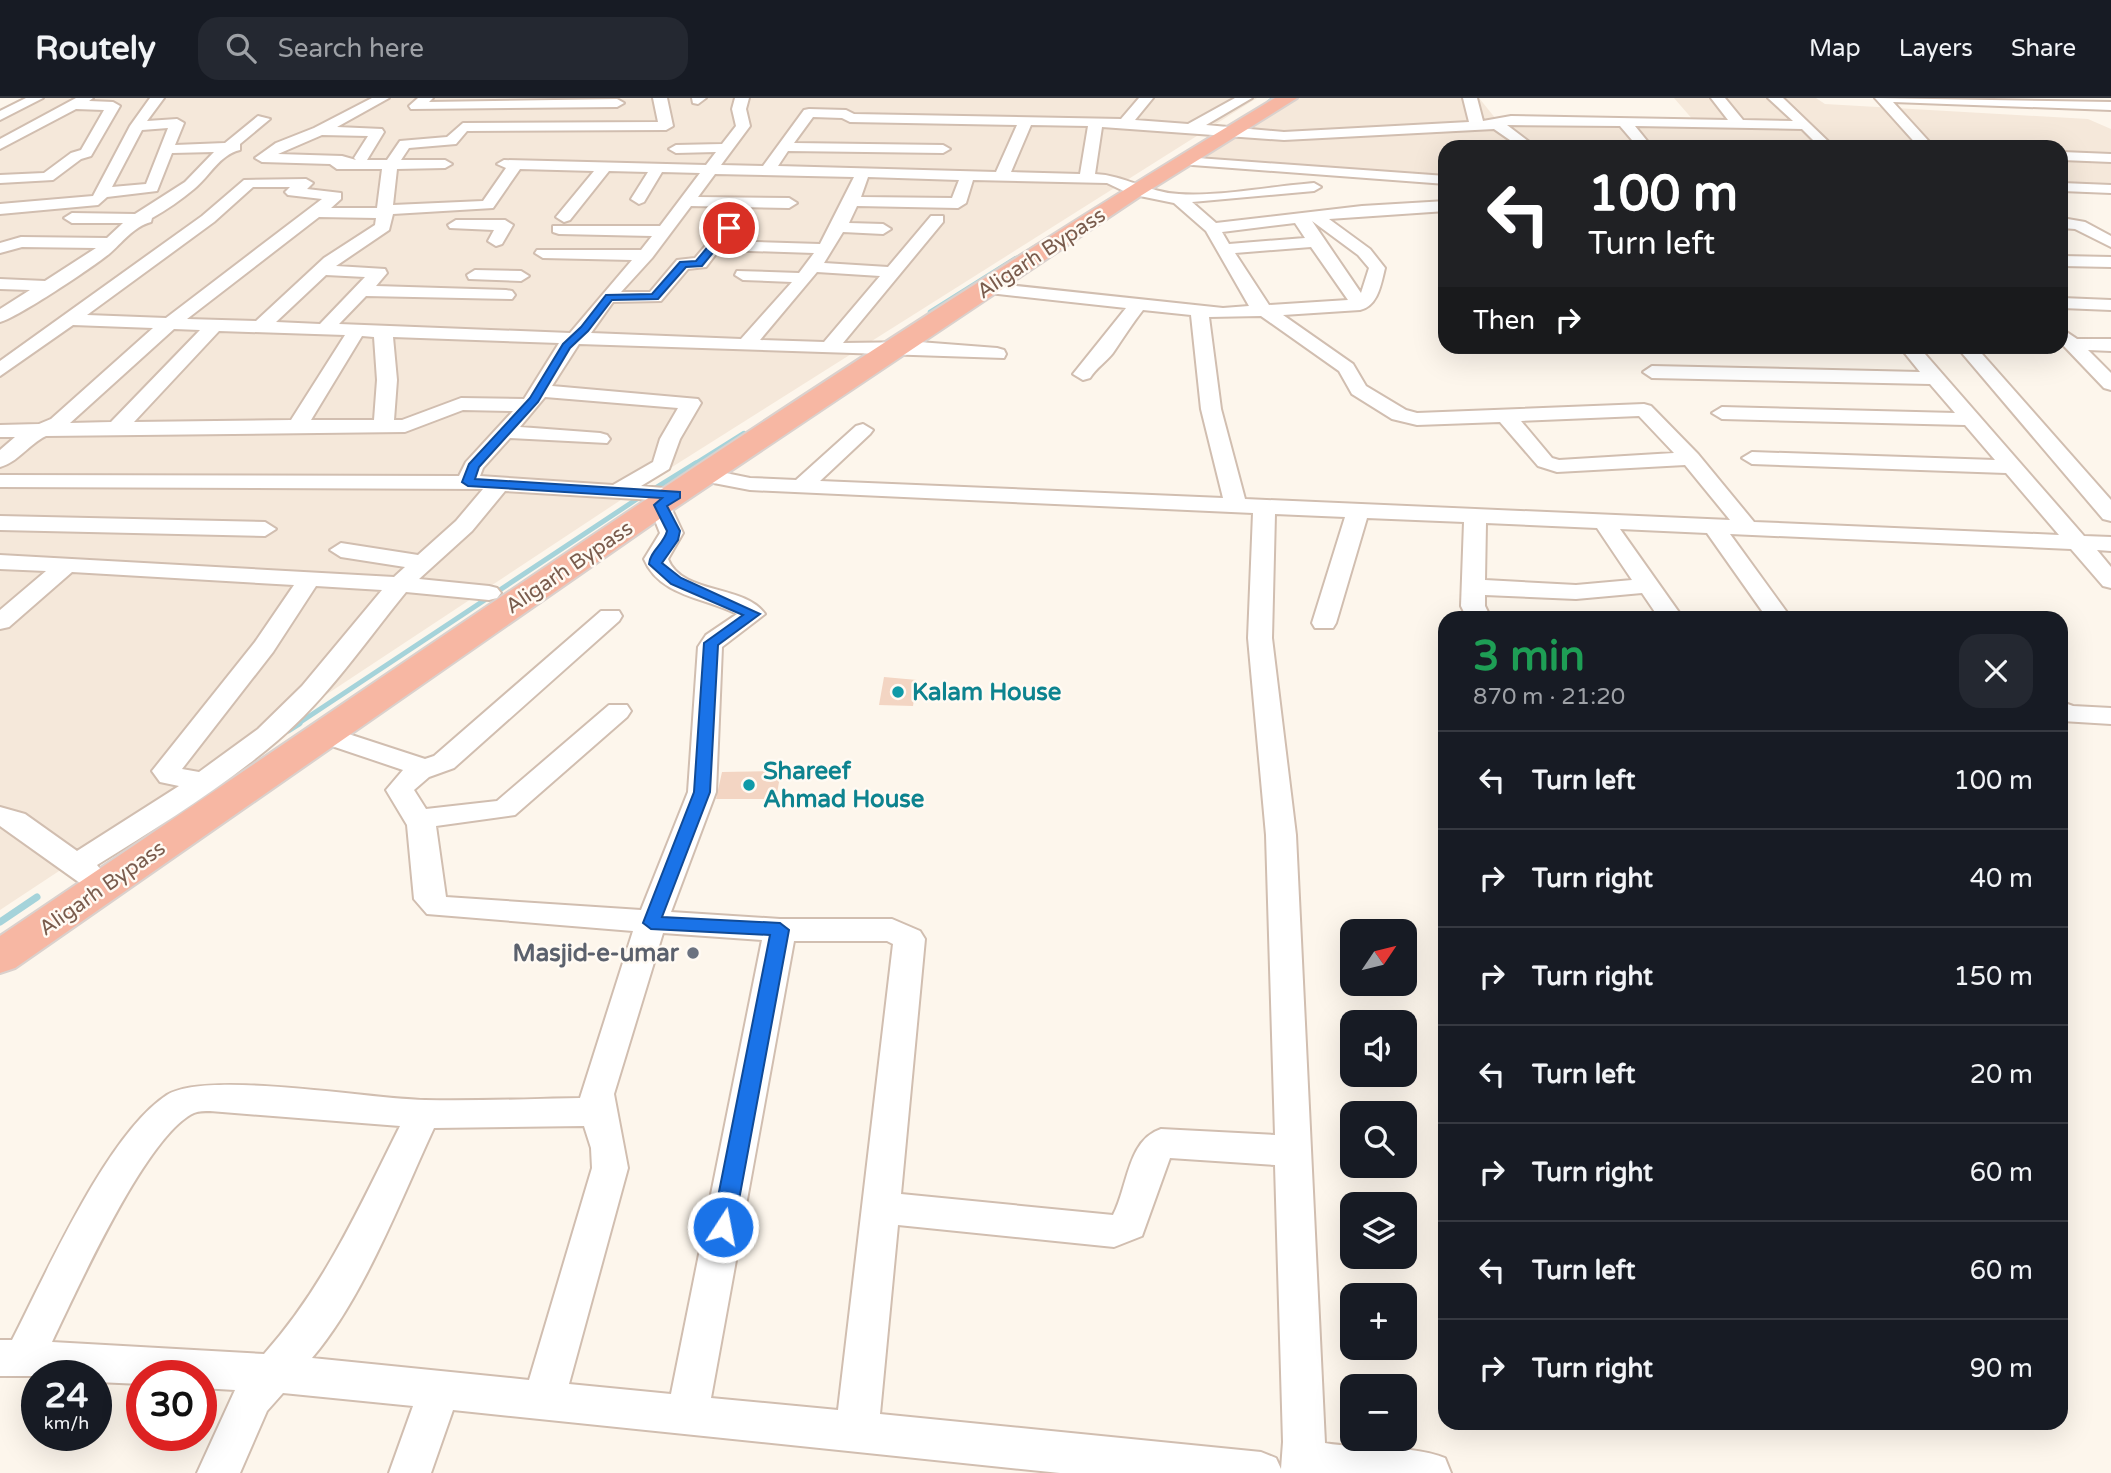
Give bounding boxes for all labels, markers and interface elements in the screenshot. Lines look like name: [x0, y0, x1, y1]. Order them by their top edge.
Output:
search box: [198, 17, 688, 80]
text: Routely: [35, 29, 156, 68]
icon: search: [222, 29, 260, 67]
text: Search here: [278, 33, 424, 64]
text: Map: [1809, 34, 1861, 63]
text: Layers: [1899, 34, 1973, 63]
text: Share: [2011, 34, 2076, 63]
text: 100 m: [1588, 165, 1738, 224]
icon: left: [1473, 168, 1564, 259]
pin: [699, 198, 759, 258]
street label: Aligarh Bypass: [972, 203, 1110, 304]
icon: arrive: [710, 209, 748, 247]
text: Turn left: [1588, 225, 1715, 263]
icon: right: [1549, 301, 1587, 339]
text: Then: [1473, 305, 1535, 336]
street label: Aligarh Bypass: [501, 516, 638, 619]
text: 3 min: [1473, 631, 1585, 682]
button: close: [1959, 634, 2033, 708]
place label: Kalam House: [912, 678, 1062, 707]
text: 870 m · 21:20: [1473, 683, 1625, 711]
marker: Kalam House: [890, 684, 906, 700]
place label: Shareef Ahmad House: [763, 757, 925, 814]
icon: left: [1473, 761, 1511, 799]
text: Turn left: [1532, 765, 1635, 796]
text: 100 m: [1953, 765, 2033, 796]
marker: Shareef Ahmad House: [741, 777, 757, 793]
street label: Aligarh Bypass: [34, 836, 170, 941]
icon: right: [1473, 859, 1511, 897]
text: Turn right: [1532, 863, 1653, 894]
text: 40 m: [1970, 863, 2033, 894]
north arrow: [1340, 919, 1418, 996]
map controls: [1340, 919, 1417, 1451]
place label: Masjid-e-umar: [513, 939, 680, 968]
marker: Masjid-e-umar: [685, 945, 701, 961]
icon: right: [1473, 957, 1511, 995]
text: Turn right: [1532, 961, 1653, 992]
text: 150 m: [1953, 961, 2033, 992]
button: sound: [1340, 1010, 1417, 1087]
icon: left: [1473, 1055, 1511, 1093]
text: Turn left: [1532, 1059, 1635, 1090]
text: 20 m: [1970, 1059, 2033, 1090]
button: search: [1340, 1101, 1417, 1178]
icon: right: [1473, 1153, 1511, 1191]
text: Turn right: [1532, 1157, 1653, 1188]
text: 60 m: [1970, 1157, 2033, 1188]
position arrow: [686, 1190, 760, 1264]
button: layers: [1340, 1192, 1417, 1269]
icon: left: [1473, 1251, 1511, 1289]
text: Turn left: [1532, 1255, 1635, 1286]
text: 60 m: [1970, 1255, 2033, 1286]
button: +: [1340, 1283, 1417, 1360]
icon: right: [1473, 1349, 1511, 1387]
text: Turn right: [1532, 1353, 1653, 1384]
text: 90 m: [1970, 1353, 2033, 1384]
speed limit sign: 30: [126, 1360, 217, 1451]
button: −: [1340, 1374, 1417, 1451]
text: 24: [45, 1375, 88, 1417]
text: km/h: [44, 1412, 89, 1434]

